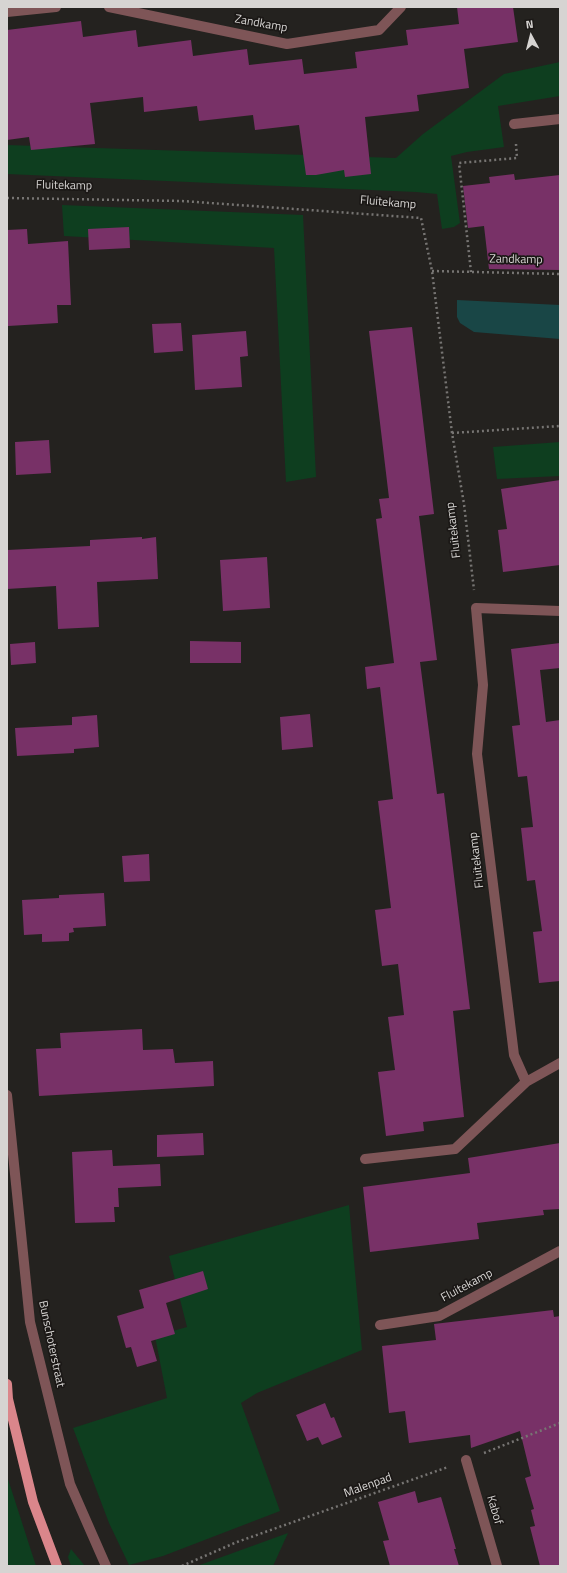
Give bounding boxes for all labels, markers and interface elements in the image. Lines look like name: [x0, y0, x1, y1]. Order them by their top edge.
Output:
street label: Zandkamp: [233, 12, 289, 36]
north arrow: [511, 16, 551, 56]
text: N: [525, 16, 534, 32]
street label: Fluitekamp: [36, 178, 92, 194]
street label: Fluitekamp: [359, 193, 417, 213]
street label: Zandkamp: [489, 252, 543, 268]
street label: Fluitekamp: [443, 501, 465, 559]
street label: Fluitekamp: [466, 831, 488, 889]
street label: Fluitekamp: [439, 1266, 495, 1306]
street label: Bunschoterstraat: [35, 1299, 67, 1389]
street label: Malenpad: [342, 1471, 394, 1501]
street label: Kabof: [483, 1494, 505, 1526]

